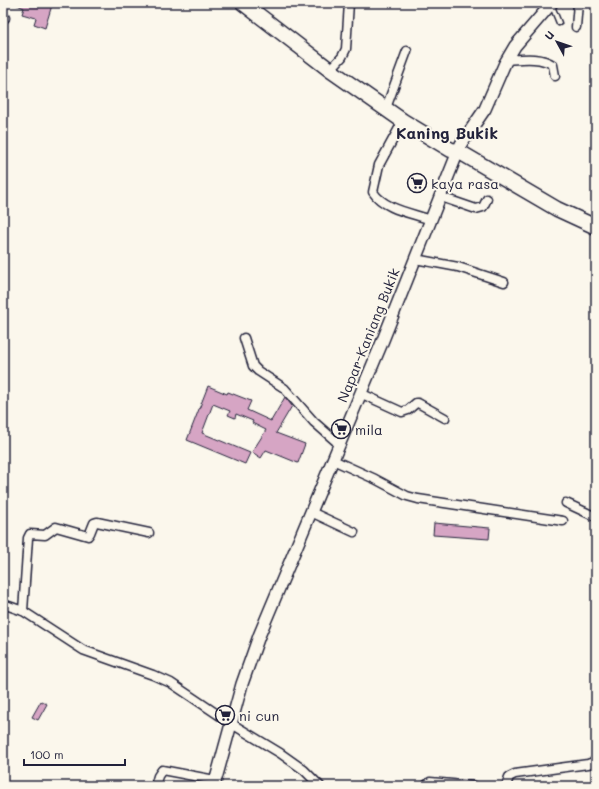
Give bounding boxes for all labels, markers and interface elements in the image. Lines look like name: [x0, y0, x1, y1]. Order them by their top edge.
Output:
north arrow: [537, 22, 577, 62]
text: U: [541, 27, 557, 43]
district label: Kaning Bukik: [396, 122, 498, 143]
supermarket icon: kaya rasa: [406, 172, 428, 194]
place label: kaya rasa: [431, 174, 499, 193]
street label: Napar-Kaniang Bukik: [332, 265, 404, 405]
supermarket icon: mila: [330, 418, 352, 440]
place label: mila: [355, 420, 383, 439]
supermarket icon: ni cun: [214, 704, 236, 726]
place label: ni cun: [239, 706, 279, 725]
scale bar: [24, 741, 125, 767]
text: 100 m: [30, 746, 64, 762]

